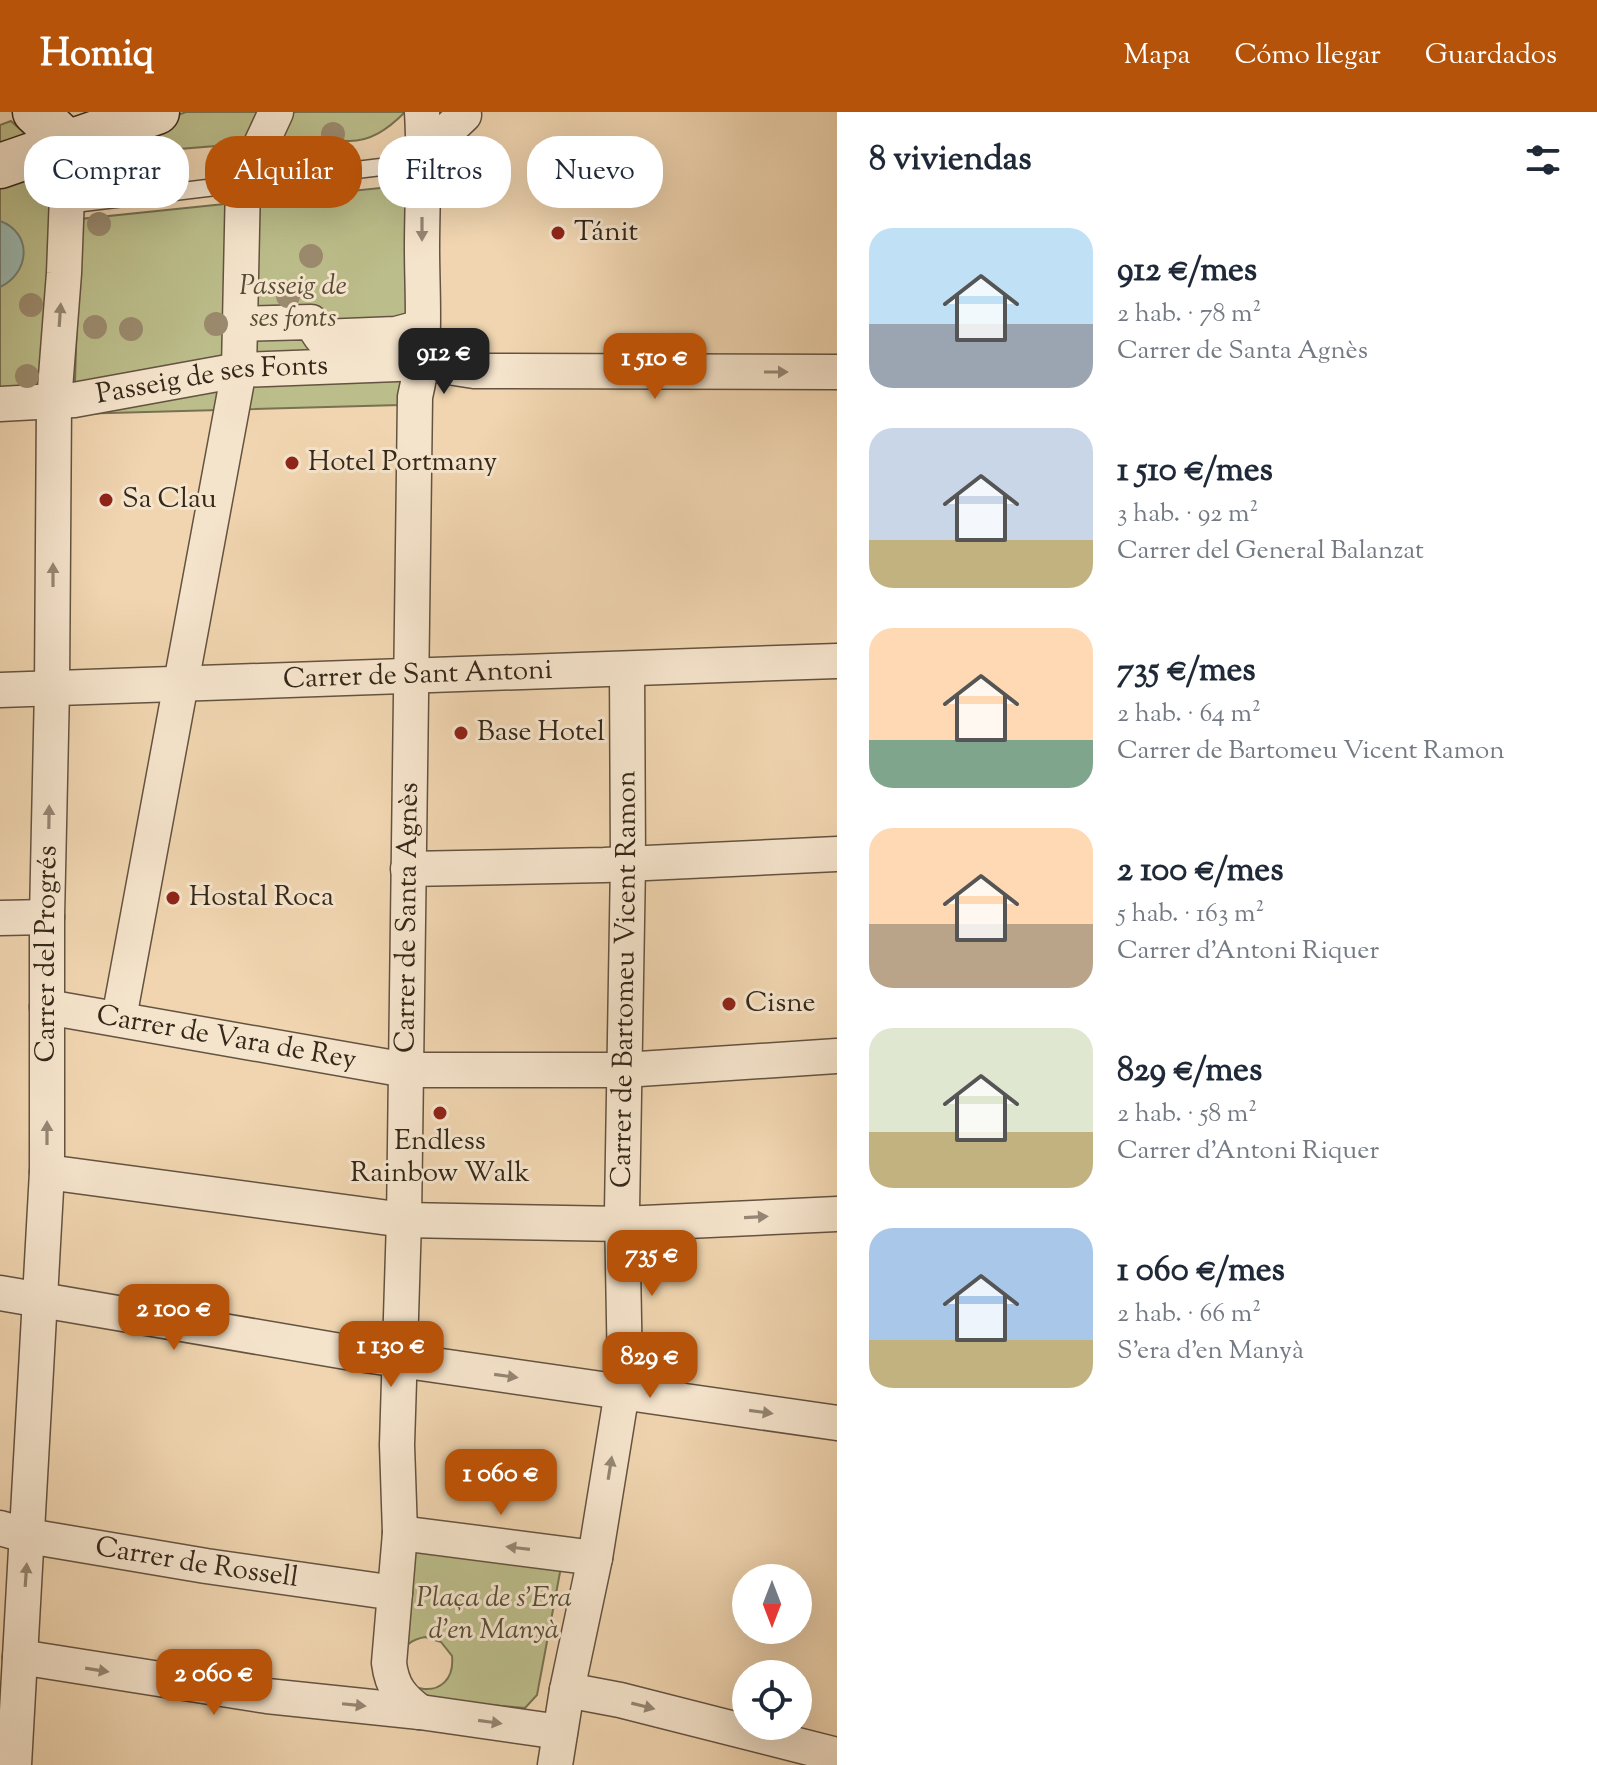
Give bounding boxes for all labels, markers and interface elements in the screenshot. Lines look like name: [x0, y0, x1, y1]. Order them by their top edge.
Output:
text: Homiq: [40, 29, 154, 83]
text: Mapa: [1124, 36, 1190, 76]
text: Cómo llegar: [1234, 36, 1381, 76]
text: Guardados: [1425, 36, 1557, 76]
chip: Comprar: [24, 136, 189, 208]
chip: Alquilar: [205, 136, 362, 208]
chip: Filtros: [378, 136, 511, 208]
chip: Nuevo: [527, 136, 663, 208]
text: 8 viviendas: [869, 136, 1032, 185]
icon: filters: [1521, 138, 1565, 182]
place label: Tánit: [574, 213, 638, 253]
one-way arrow: [416, 217, 428, 242]
marker: Tánit: [549, 224, 567, 242]
text: 912 €/mes: [1117, 247, 1257, 296]
icon: home: [933, 260, 1029, 356]
park label: Passeig de ses fonts: [239, 267, 347, 339]
text: 2 hab. · 78 m²: [1117, 296, 1261, 333]
one-way arrow: [54, 302, 67, 327]
pin: 912 €: [388, 328, 500, 396]
pin: 1 510 €: [581, 333, 729, 401]
text: Carrer de Santa Agnès: [1117, 333, 1368, 370]
text: 912 €: [416, 335, 472, 372]
text: 1 510 €: [621, 340, 689, 377]
street label: Passeig de ses Fonts: [93, 347, 329, 416]
one-way arrow: [764, 366, 789, 378]
place label: Hotel Portmany: [308, 443, 497, 483]
text: 1 510 €/mes: [1117, 447, 1273, 496]
marker: Hotel Portmany: [283, 454, 301, 472]
icon: home: [933, 460, 1029, 556]
place label: Sa Clau: [122, 480, 217, 520]
marker: Sa Clau: [97, 491, 115, 509]
text: 3 hab. · 92 m²: [1117, 496, 1258, 533]
text: Carrer del General Balanzat: [1117, 533, 1424, 570]
one-way arrow: [47, 562, 59, 587]
text: 735 €/mes: [1117, 647, 1256, 696]
street label: Carrer de Sant Antoni: [282, 651, 553, 700]
icon: home: [933, 660, 1029, 756]
text: 2 hab. · 64 m²: [1117, 696, 1261, 733]
place label: Base Hotel: [477, 713, 605, 753]
marker: Base Hotel: [452, 724, 470, 742]
text: Carrer de Bartomeu Vicent Ramon: [1117, 733, 1505, 770]
street label: Carrer de Bartomeu Vicent Ramon: [602, 770, 648, 1189]
street label: Carrer de Santa Agnès: [386, 782, 430, 1053]
one-way arrow: [43, 804, 56, 829]
street label: Carrer del Progrés: [27, 845, 69, 1062]
text: 2 100 €/mes: [1117, 847, 1284, 896]
icon: home: [933, 860, 1029, 956]
place label: Hostal Roca: [189, 878, 334, 918]
marker: Hostal Roca: [164, 889, 182, 907]
text: 5 hab. · 163 m²: [1117, 896, 1264, 933]
text: Carrer d'Antoni Riquer: [1117, 933, 1379, 970]
place label: Cisne: [745, 984, 815, 1024]
marker: Cisne: [720, 995, 738, 1013]
street label: Carrer de Vara de Rey: [93, 996, 359, 1081]
text: 829 €/mes: [1117, 1047, 1262, 1096]
icon: home: [933, 1060, 1029, 1156]
text: 2 hab. · 58 m²: [1117, 1096, 1257, 1133]
marker: Endless Rainbow Walk: [431, 1104, 449, 1122]
one-way arrow: [41, 1120, 53, 1145]
place label: Endless Rainbow Walk: [350, 1122, 530, 1194]
text: Carrer d'Antoni Riquer: [1117, 1133, 1379, 1170]
one-way arrow: [744, 1211, 769, 1224]
pin: 735 €: [596, 1230, 708, 1298]
text: 735 €: [625, 1237, 679, 1274]
text: 1 060 €/mes: [1117, 1247, 1285, 1296]
icon: home: [933, 1260, 1029, 1356]
pin: 2 100 €: [100, 1284, 248, 1352]
text: 2 100 €: [136, 1291, 212, 1328]
text: 2 hab. · 66 m²: [1117, 1296, 1261, 1333]
pin: 1 130 €: [317, 1321, 465, 1389]
text: 1 130 €: [357, 1328, 425, 1365]
pin: 829 €: [594, 1332, 706, 1400]
text: S'era d'en Manyà: [1117, 1333, 1304, 1370]
text: 829 €: [620, 1339, 680, 1376]
one-way arrow: [494, 1370, 519, 1383]
one-way arrow: [749, 1406, 774, 1419]
pin: 1 060 €: [427, 1449, 575, 1517]
one-way arrow: [604, 1455, 617, 1480]
text: 1 060 €: [463, 1456, 539, 1493]
street label: Carrer de Rossell: [92, 1528, 301, 1599]
one-way arrow: [505, 1541, 530, 1554]
one-way arrow: [20, 1562, 33, 1587]
north arrow: [732, 1564, 812, 1644]
map controls: [732, 1564, 812, 1740]
park label: Plaça de s'Era d'en Manyà: [416, 1579, 572, 1651]
pin: 2 060 €: [140, 1649, 288, 1717]
text: 2 060 €: [174, 1656, 254, 1693]
button: locate: [732, 1660, 812, 1740]
one-way arrow: [84, 1664, 109, 1677]
one-way arrow: [342, 1699, 367, 1712]
one-way arrow: [631, 1700, 656, 1712]
one-way arrow: [478, 1716, 503, 1729]

